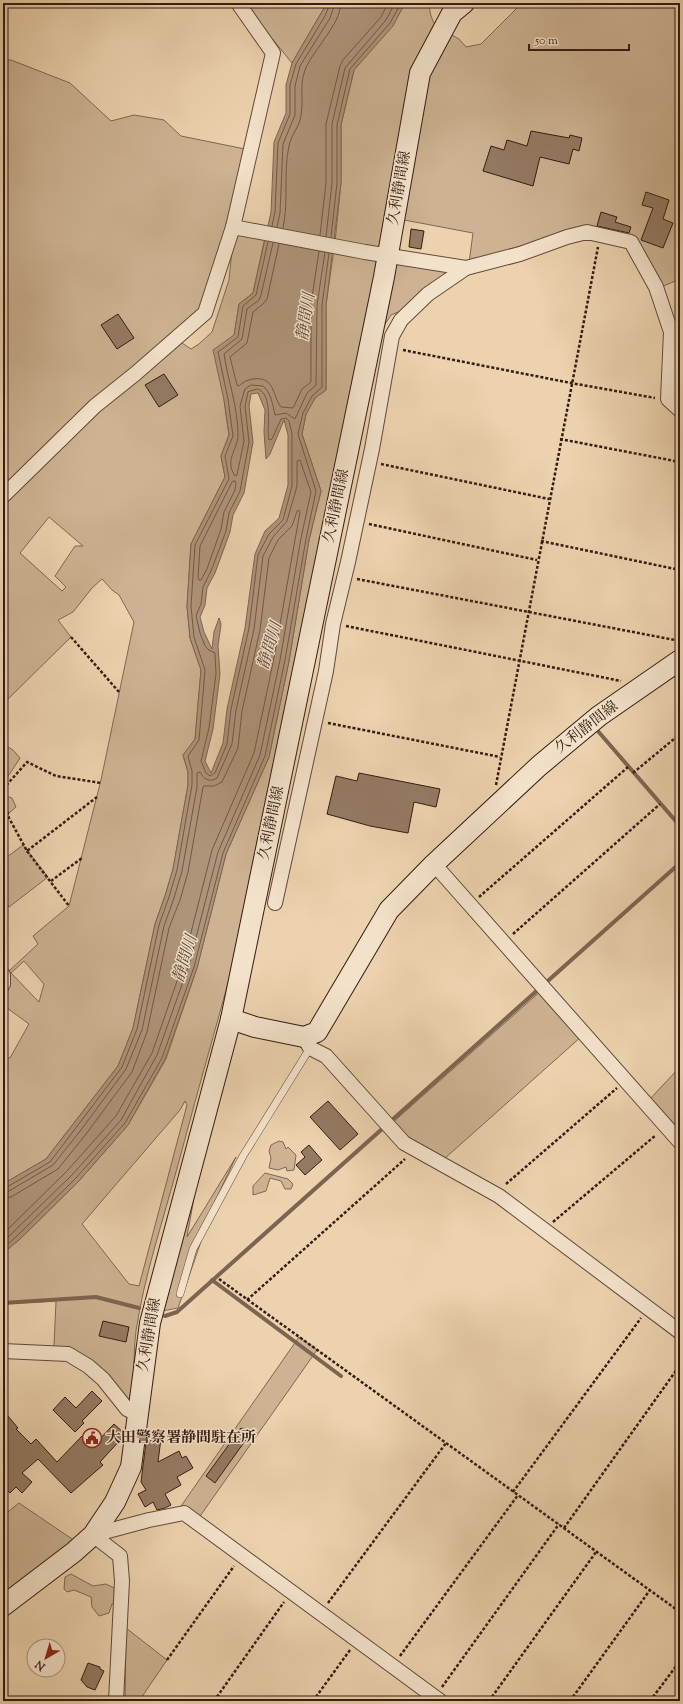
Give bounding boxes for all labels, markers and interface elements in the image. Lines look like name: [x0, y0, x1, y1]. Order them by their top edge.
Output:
scale bar: [529, 26, 629, 52]
text: 50 m: [534, 32, 558, 50]
street label: 久利静間線: [383, 149, 417, 227]
water label: 静間川: [292, 290, 322, 343]
street label: 久利静間線: [319, 467, 355, 545]
water label: 静間川: [253, 618, 290, 672]
street label: 久利静間線: [551, 697, 623, 759]
street label: 久利静間線: [254, 784, 290, 862]
water label: 静間川: [168, 931, 205, 985]
street label: 久利静間線: [133, 1296, 167, 1374]
public building icon: 大田警察署静間駐在所: [81, 1427, 103, 1449]
place label: 大田警察署静間駐在所: [106, 1428, 256, 1449]
north arrow: [26, 1638, 66, 1678]
text: N: [32, 1656, 50, 1675]

